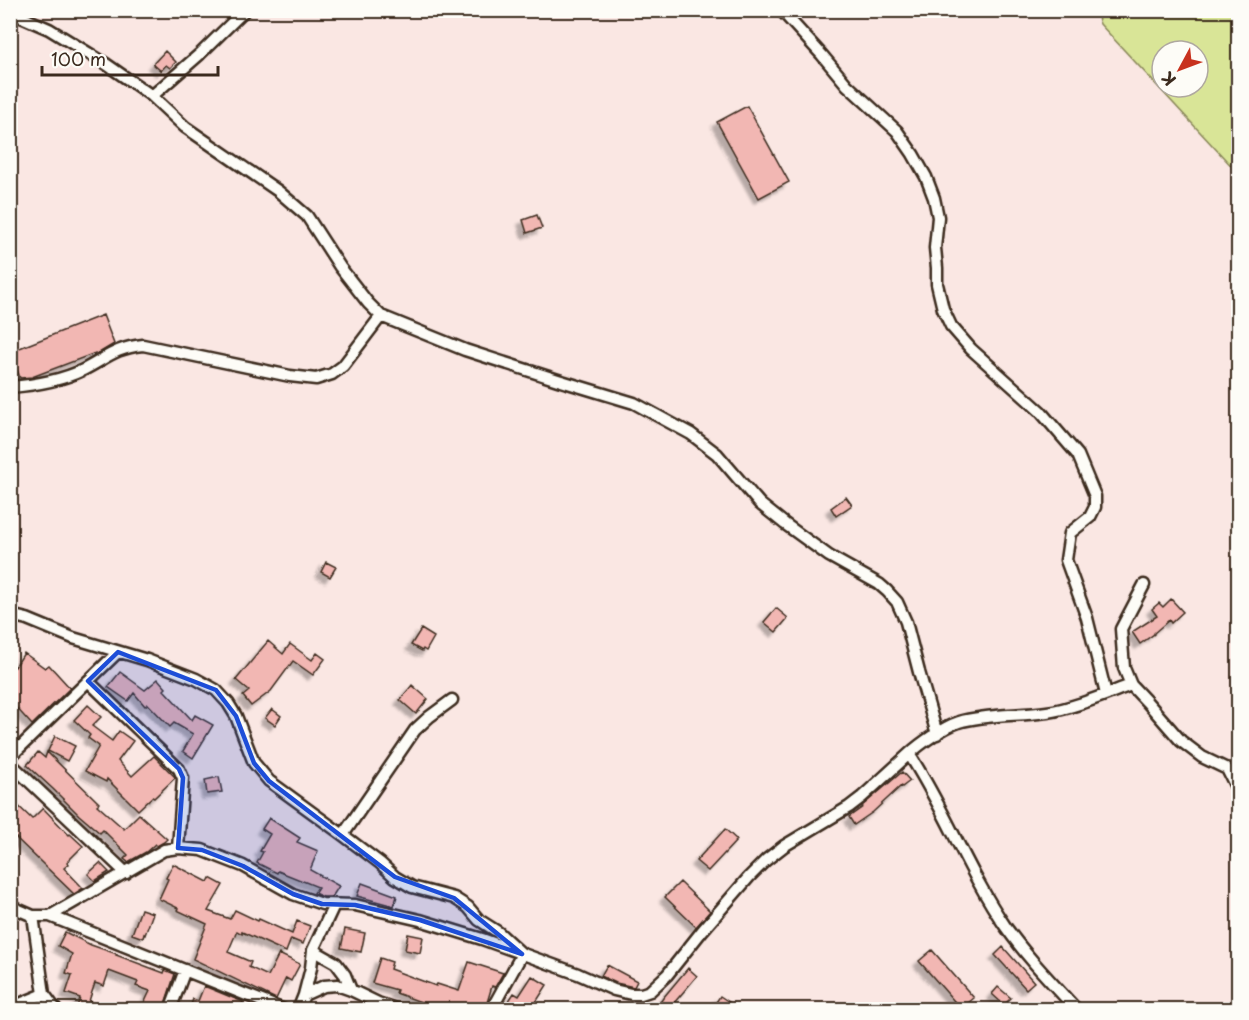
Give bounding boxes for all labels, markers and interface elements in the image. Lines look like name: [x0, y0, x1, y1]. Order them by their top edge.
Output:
scale bar: [42, 39, 218, 77]
north arrow: [1150, 39, 1210, 99]
text: 100 m: [51, 45, 106, 72]
text: K: [1155, 67, 1181, 92]

